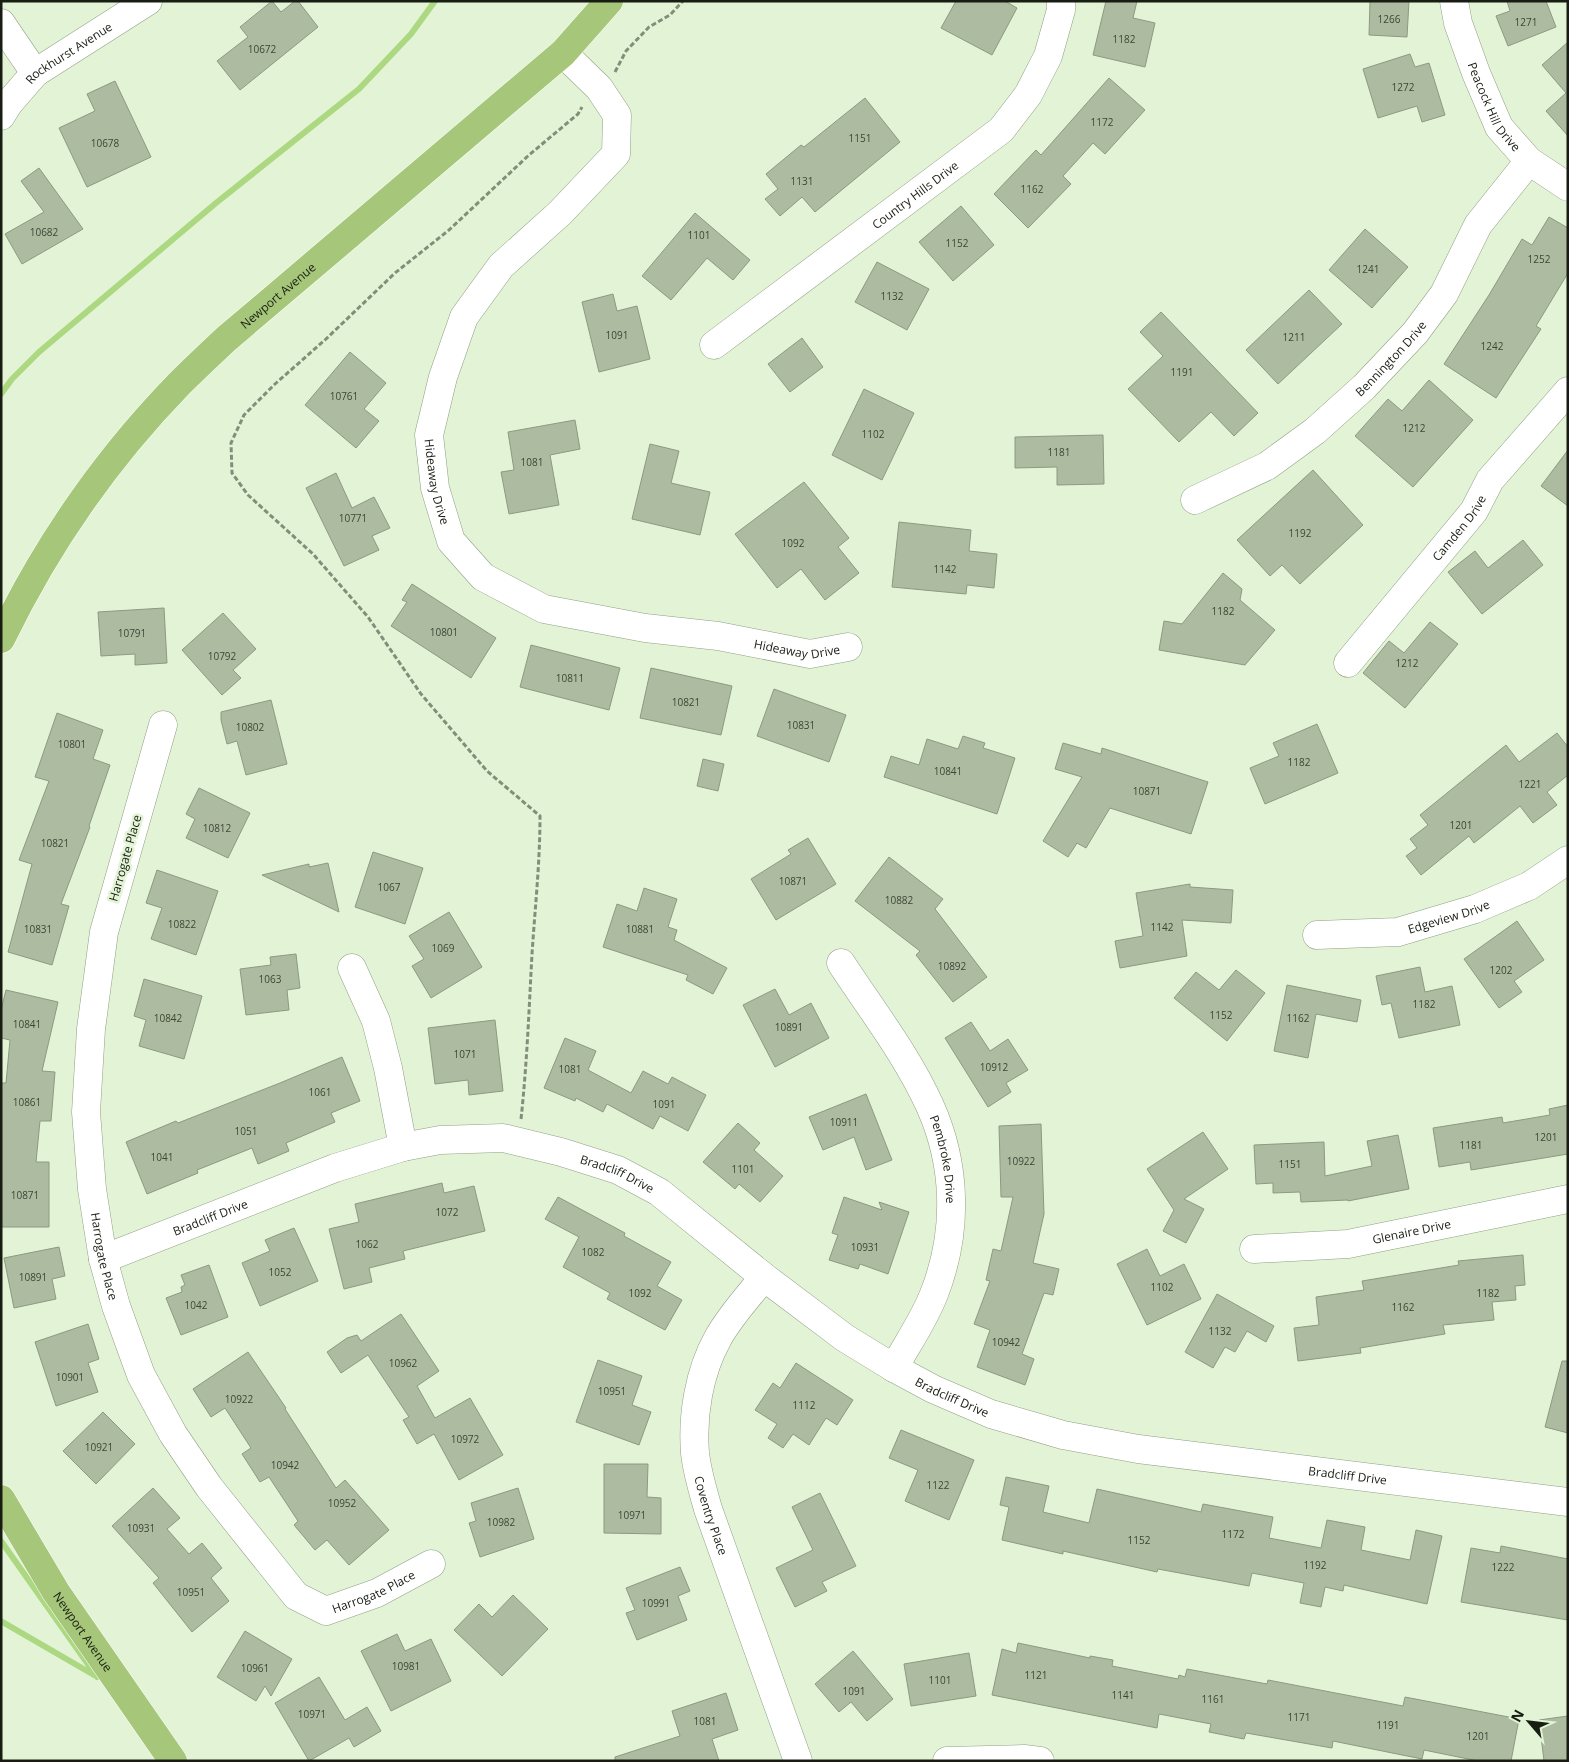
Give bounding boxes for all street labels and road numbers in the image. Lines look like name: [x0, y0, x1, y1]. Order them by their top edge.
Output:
street label: Rockhurst Avenue: [21, 18, 115, 87]
street label: Peacock Hill Drive: [1464, 60, 1525, 155]
street label: Country Hills Drive: [868, 156, 962, 233]
street label: Newport Avenue: [236, 258, 319, 332]
street label: Bennington Drive: [1351, 317, 1430, 400]
street label: Hideaway Drive: [421, 438, 454, 527]
street label: Camden Drive: [1428, 492, 1490, 564]
street label: Hideaway Drive: [753, 635, 842, 663]
street label: Harrogate Place: [105, 813, 146, 903]
street label: Edgeview Drive: [1406, 895, 1492, 937]
street label: Pembroke Drive: [926, 1112, 960, 1204]
street label: Bradcliff Drive: [578, 1150, 658, 1197]
street label: Bradcliff Drive: [170, 1195, 250, 1239]
street label: Harrogate Place: [87, 1211, 123, 1302]
street label: Glenaire Drive: [1371, 1215, 1453, 1247]
street label: Bradcliff Drive: [912, 1373, 992, 1421]
street label: Bradcliff Drive: [1307, 1462, 1388, 1488]
street label: Coventry Place: [691, 1474, 732, 1558]
street label: Harrogate Place: [329, 1566, 418, 1617]
street label: Newport Avenue: [50, 1588, 117, 1675]

